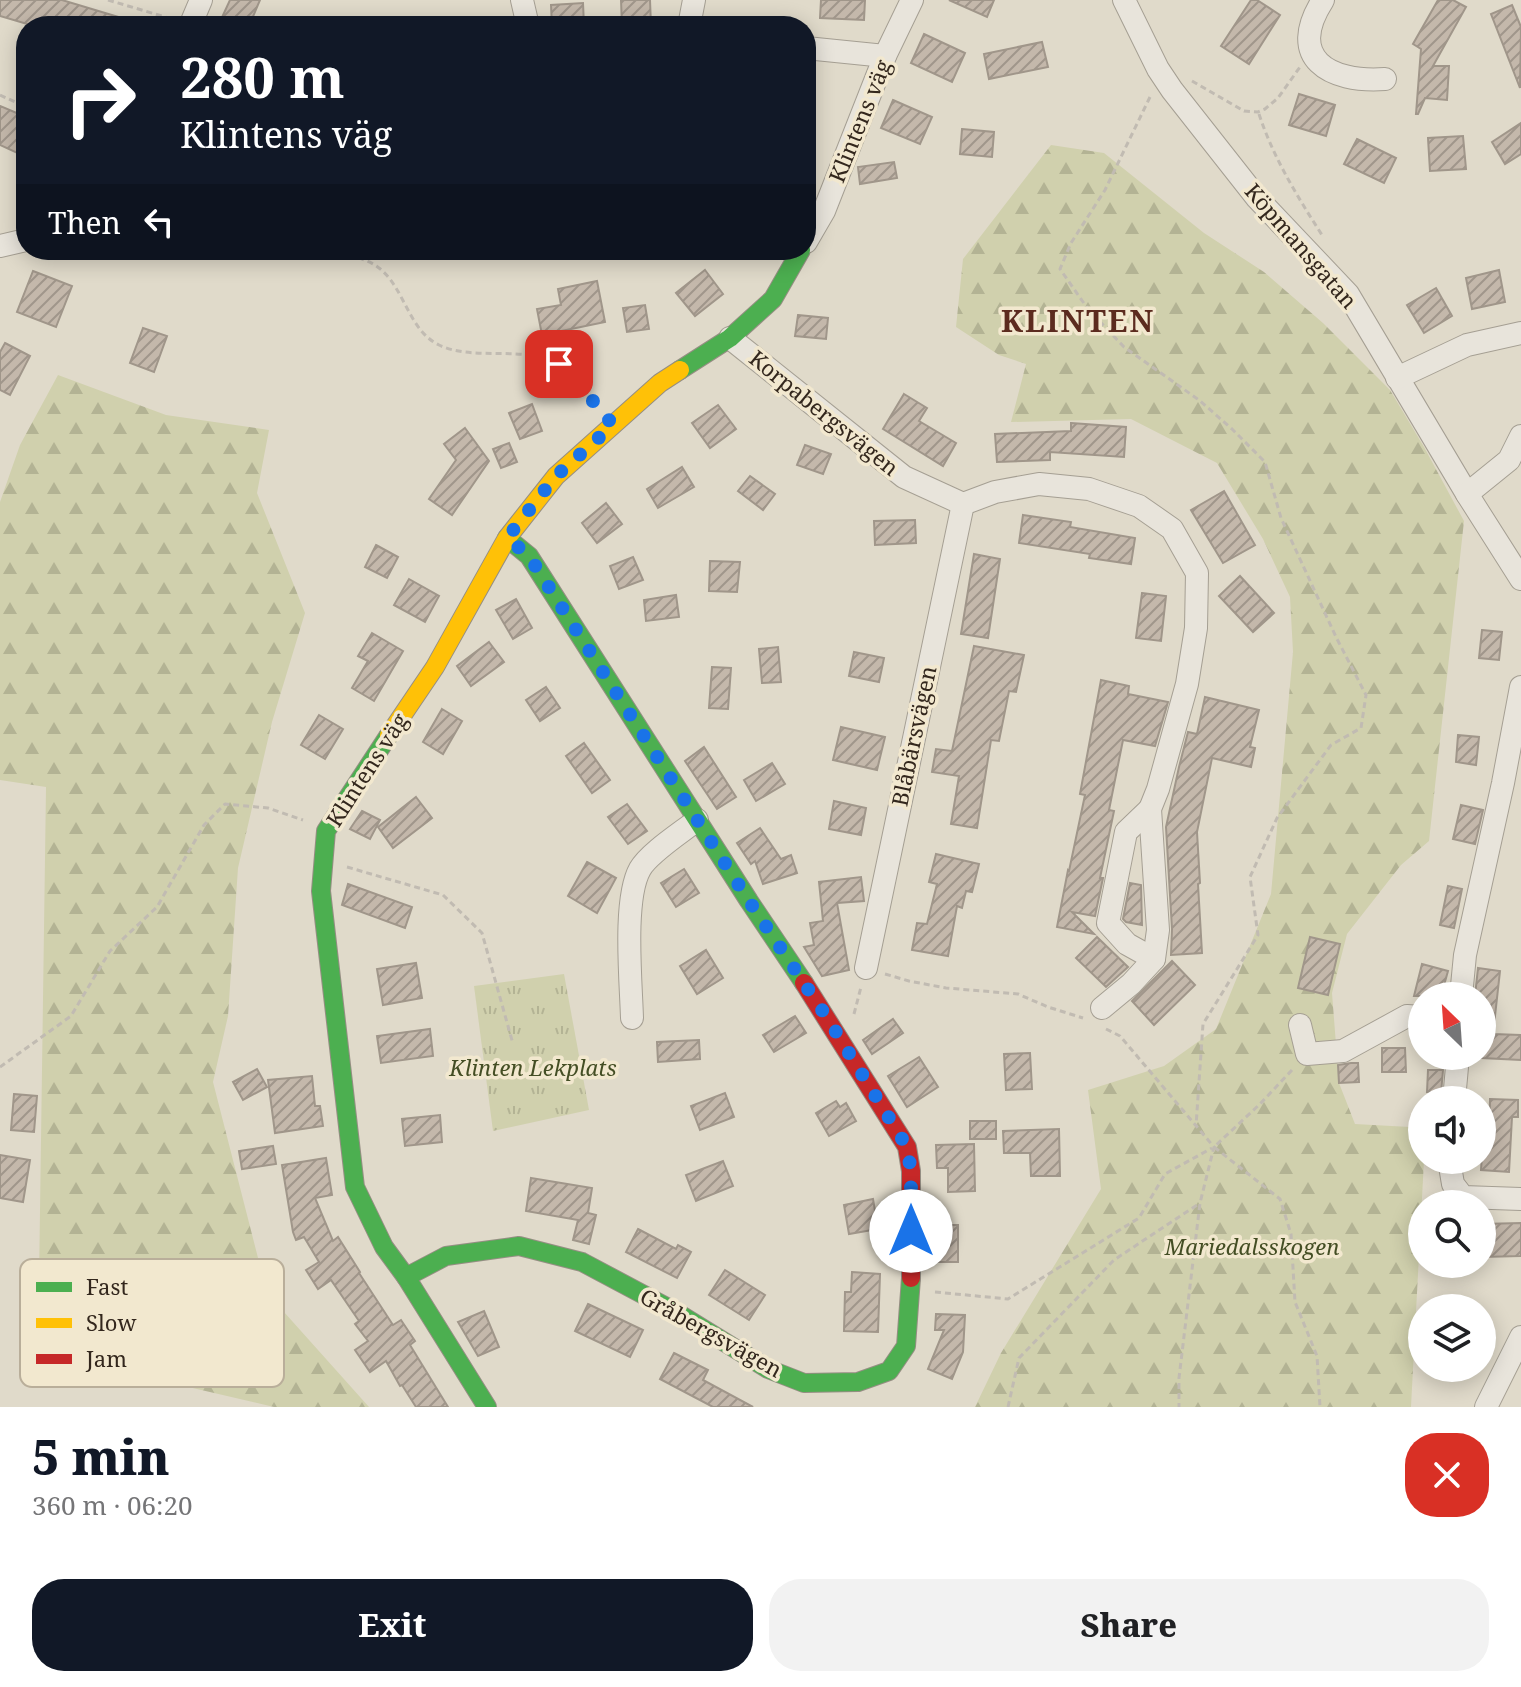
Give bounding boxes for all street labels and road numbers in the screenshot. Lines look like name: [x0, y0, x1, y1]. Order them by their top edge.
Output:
street label: Klintens väg: [821, 55, 897, 186]
street label: Köpmansgatan: [1239, 176, 1365, 314]
street label: Korpabergsvägen: [744, 343, 906, 482]
street label: Blåbärsvägen: [884, 663, 943, 809]
street label: Klintens väg: [318, 707, 414, 832]
street label: Gråbergsvägen: [635, 1281, 788, 1384]

